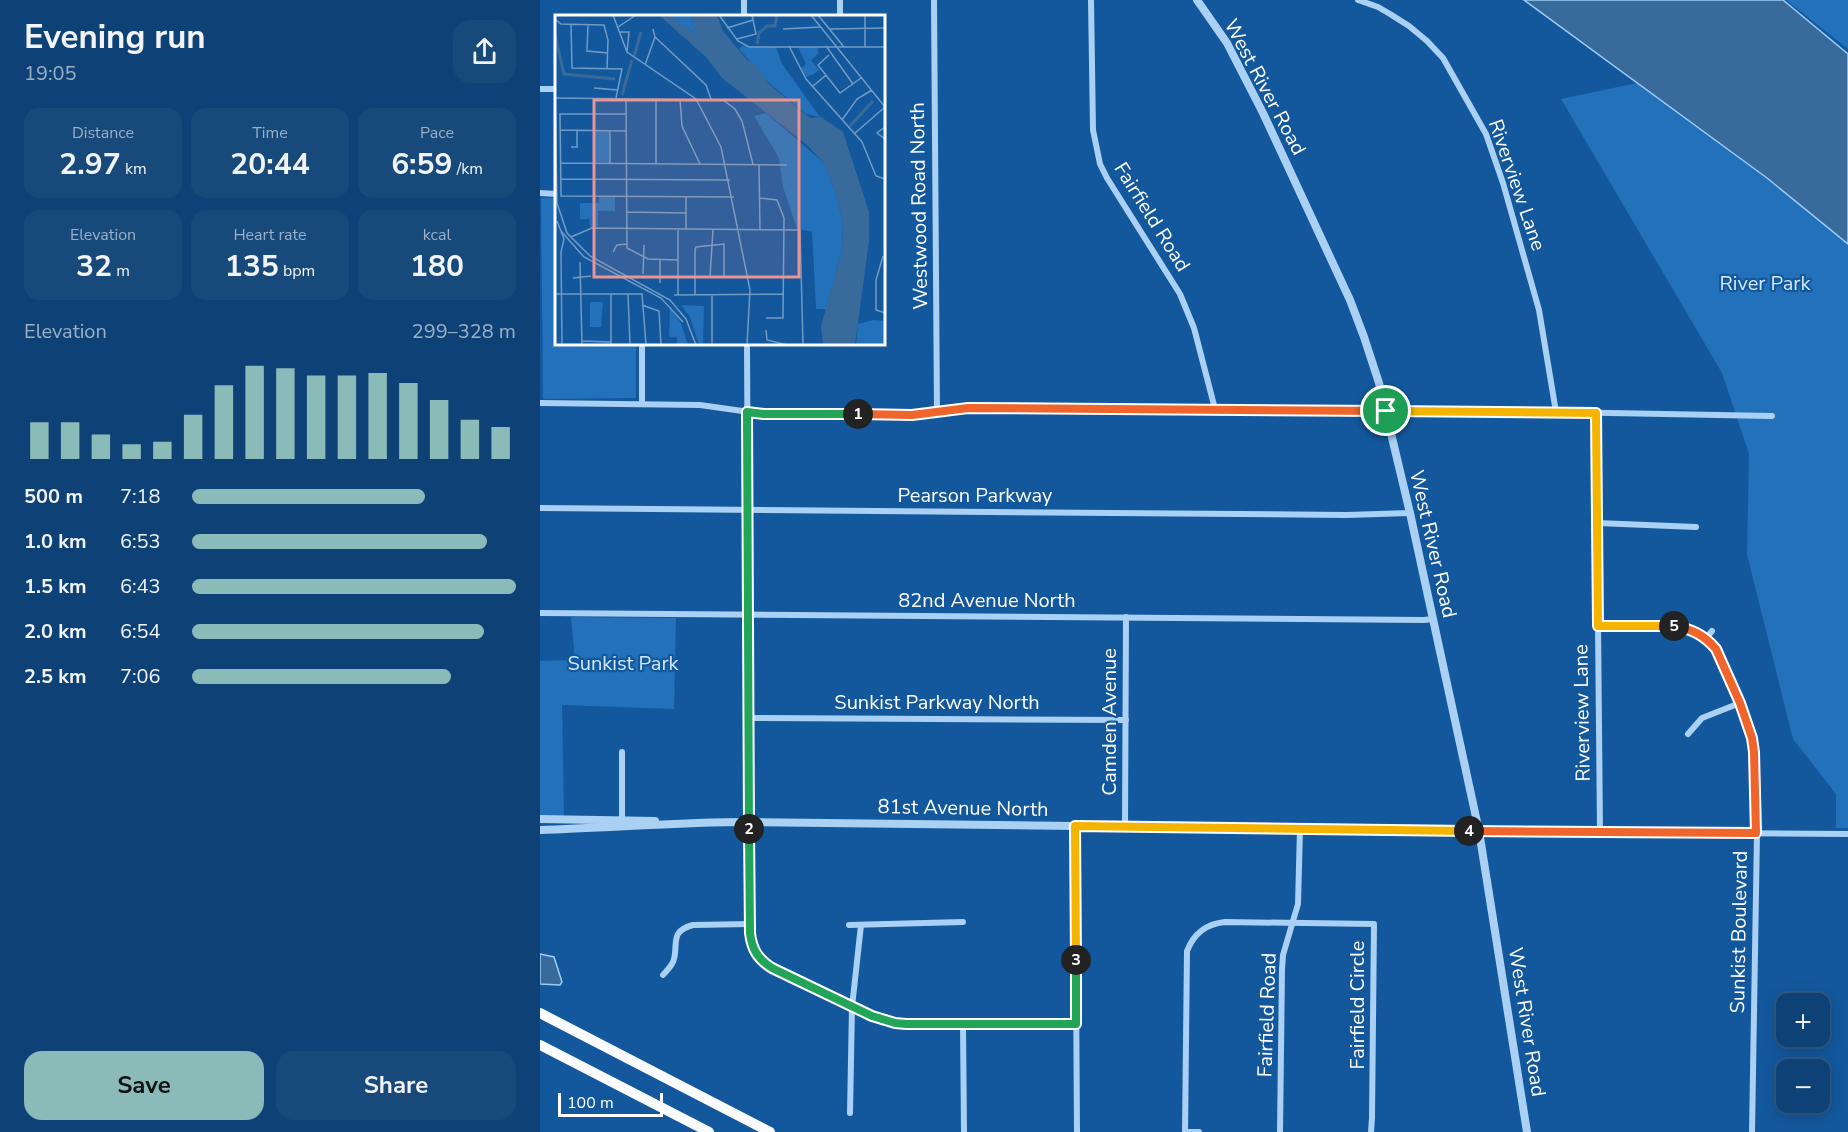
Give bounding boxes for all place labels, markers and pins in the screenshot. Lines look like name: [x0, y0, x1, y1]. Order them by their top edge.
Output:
pin: [1360, 385, 1411, 436]
pin: 1: [843, 399, 873, 429]
pin: 5: [1659, 611, 1689, 641]
pin: 2: [734, 814, 764, 844]
pin: 4: [1454, 816, 1484, 846]
pin: 3: [1061, 945, 1091, 975]

